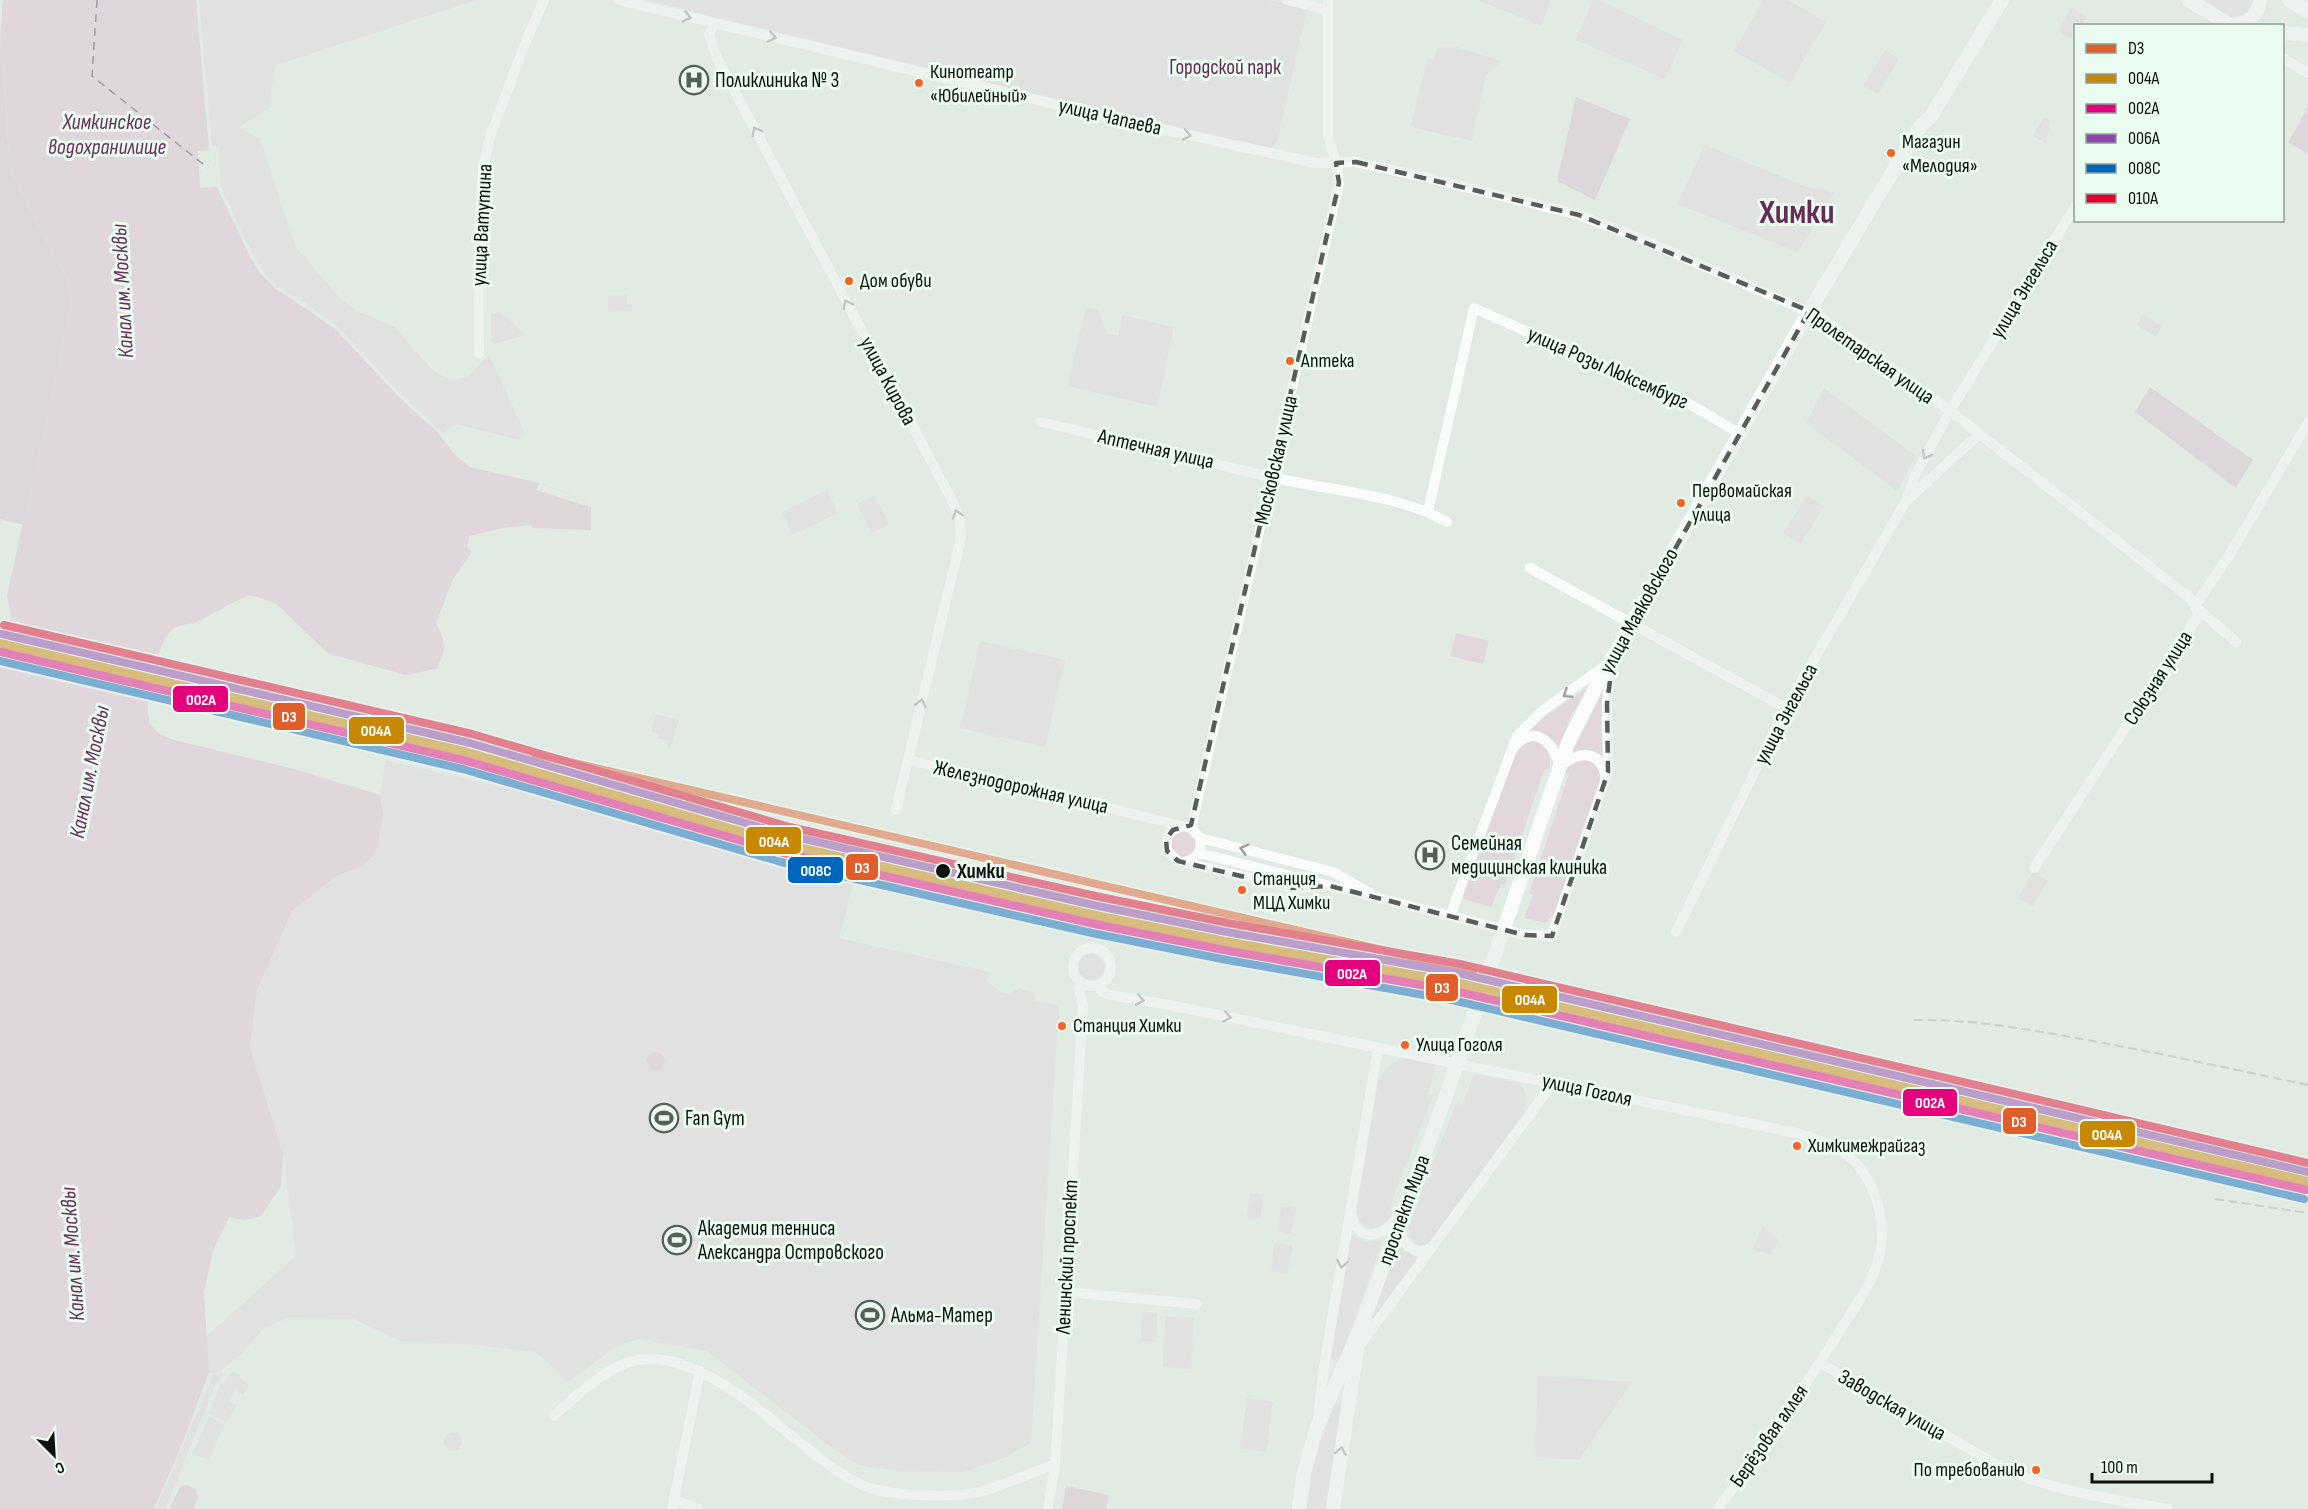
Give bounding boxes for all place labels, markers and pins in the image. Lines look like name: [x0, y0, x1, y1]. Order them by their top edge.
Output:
place label: Кинотеатр «Юбилейный»: [930, 60, 1027, 108]
hospital icon: Поликлиника № 3: [678, 64, 710, 96]
place label: Поликлиника № 3: [715, 68, 839, 93]
marker: Кинотеатр «Юбилейный»: [913, 77, 925, 89]
place label: Магазин «Мелодия»: [1902, 130, 1978, 178]
marker: Магазин «Мелодия»: [1885, 147, 1897, 159]
place label: Дом обуви: [860, 269, 932, 293]
marker: Дом обуви: [843, 275, 855, 287]
place label: Аптека: [1300, 349, 1355, 373]
marker: Аптека: [1284, 355, 1296, 367]
place label: Первомайская улица: [1692, 479, 1792, 527]
marker: Первомайская улица: [1675, 497, 1687, 509]
place label: Семейная медицинская клиника: [1451, 831, 1607, 880]
hospital icon: Семейная медицинская клиника: [1414, 839, 1446, 871]
place label: Химки: [956, 859, 1005, 884]
marker: Химки: [934, 862, 952, 880]
place label: Станция МЦД Химки: [1253, 867, 1330, 915]
marker: Станция МЦД Химки: [1236, 884, 1248, 896]
place label: Станция Химки: [1073, 1014, 1182, 1038]
marker: Станция Химки: [1056, 1020, 1068, 1032]
place label: Улица Гоголя: [1416, 1033, 1503, 1057]
marker: Улица Гоголя: [1399, 1039, 1411, 1051]
sports icon: Fan Gym: [648, 1102, 680, 1134]
place label: Fan Gym: [685, 1106, 745, 1131]
place label: Химкимежрайгаз: [1807, 1134, 1926, 1158]
marker: Химкимежрайгаз: [1791, 1140, 1803, 1152]
place label: Академия тенниса Александра Островского: [697, 1216, 884, 1265]
sports icon: Академия тенниса Александра Островского: [661, 1224, 693, 1256]
sports icon: Альма-Матер: [854, 1299, 886, 1331]
place label: Альма-Матер: [890, 1303, 993, 1328]
place label: По требованию: [1914, 1458, 2025, 1482]
marker: По требованию: [2030, 1464, 2042, 1476]

